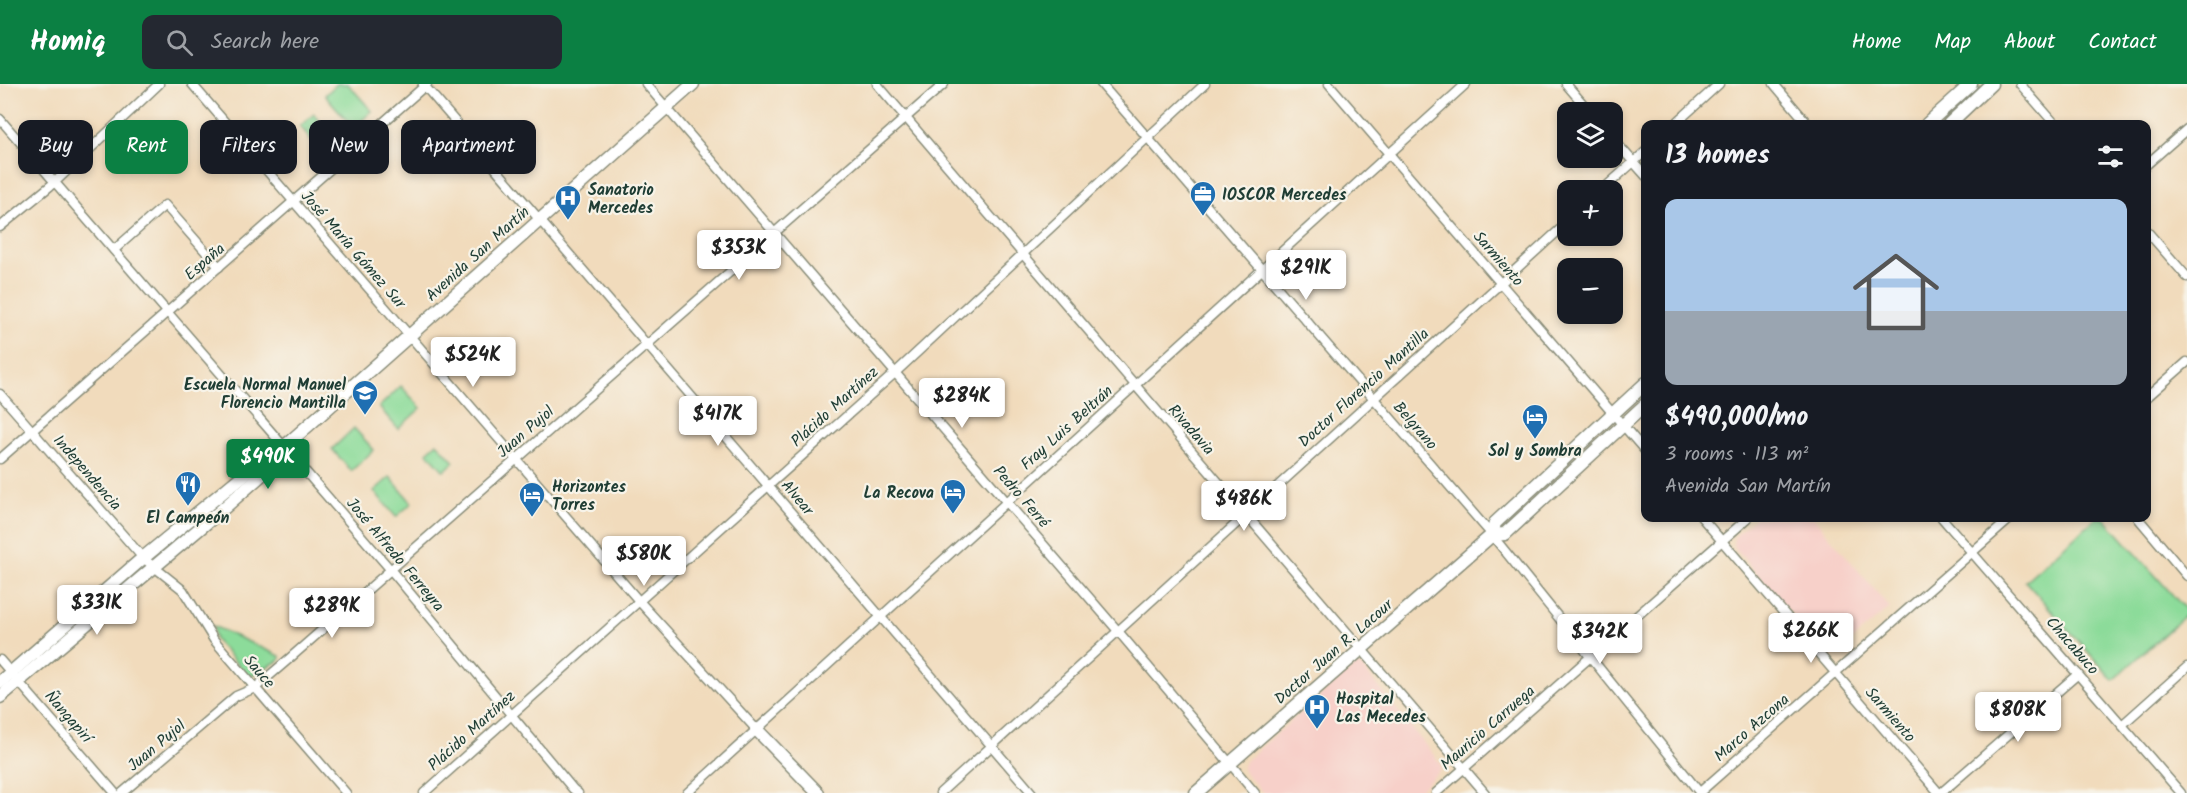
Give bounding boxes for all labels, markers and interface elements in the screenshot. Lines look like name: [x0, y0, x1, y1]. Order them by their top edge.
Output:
search box: [142, 15, 562, 69]
text: Homiq: [30, 20, 106, 65]
text: Search here: [211, 25, 319, 60]
icon: search: [163, 26, 196, 59]
text: Home: [1852, 26, 1901, 59]
text: Map: [1934, 26, 1971, 59]
text: About: [2004, 26, 2055, 59]
text: Contact: [2088, 26, 2157, 59]
map controls: [1557, 102, 1623, 324]
button: layers: [1557, 102, 1623, 168]
chip: Buy: [18, 120, 93, 174]
chip: Rent: [105, 120, 188, 174]
chip: Filters: [200, 120, 297, 174]
chip: New: [309, 120, 389, 174]
chip: Apartment: [401, 120, 536, 174]
text: 13 homes: [1665, 135, 1770, 177]
icon: filters: [2094, 140, 2127, 173]
place label: Sanatorio Mercedes: [588, 178, 654, 221]
office icon: IOSCOR Mercedes: [1188, 179, 1218, 217]
button: +: [1557, 180, 1623, 246]
hospital icon: Sanatorio Mercedes: [553, 183, 583, 221]
place label: IOSCOR Mercedes: [1222, 183, 1347, 208]
street label: José María Gómez Sur: [294, 185, 413, 316]
street label: Avenida San Martín: [420, 200, 536, 308]
street label: Sarmiento: [1466, 225, 1529, 292]
pin: $353K: [697, 230, 781, 281]
text: $353K: [711, 233, 767, 265]
street label: España: [179, 237, 231, 287]
icon: home: [1842, 238, 1950, 346]
pin: $291K: [1264, 250, 1348, 301]
text: $291K: [1280, 253, 1332, 285]
button: −: [1557, 258, 1623, 324]
street label: Doctor Florencio Mantilla: [1293, 322, 1435, 454]
pin: $524K: [431, 337, 515, 388]
text: $524K: [445, 340, 501, 372]
street label: Plácido Martínez: [785, 361, 885, 454]
place label: Escuela Normal Manuel Florencio Mantilla: [184, 373, 347, 416]
school or university icon: Escuela Normal Manuel Florencio Mantilla: [350, 378, 380, 416]
pin: $284K: [920, 378, 1004, 429]
street label: Fray Luis Beltrán: [1015, 380, 1119, 477]
text: $284K: [933, 381, 991, 413]
pin: $417K: [676, 396, 760, 447]
street label: Belgrano: [1387, 396, 1443, 456]
text: $490,000/mo: [1665, 397, 1808, 439]
text: $417K: [693, 399, 743, 431]
street label: Rivadavia: [1161, 399, 1220, 461]
street label: Juan Pujol: [492, 400, 560, 464]
hotel icon: Sol y Sombra: [1520, 402, 1550, 440]
street label: Independencia: [47, 429, 127, 517]
pin: $490K: [226, 439, 310, 490]
place label: Sol y Sombra: [1488, 439, 1582, 464]
text: 3 rooms · 113 m²: [1665, 439, 1808, 471]
text: $490K: [240, 442, 296, 474]
street label: Pedro Ferré: [986, 460, 1056, 535]
restaurant icon: El Campeón: [173, 469, 203, 507]
text: Avenida San Martín: [1665, 471, 1831, 503]
street label: Alvear: [774, 474, 821, 523]
place label: Horizontes Torres: [552, 475, 627, 518]
hotel icon: La Recova: [938, 477, 968, 515]
hotel icon: Horizontes Torres: [517, 480, 547, 518]
place label: La Recova: [863, 481, 934, 506]
pin: $486K: [1202, 481, 1286, 532]
text: $486K: [1215, 484, 1273, 516]
street label: José Alfredo Ferreyra: [339, 492, 450, 618]
place label: El Campeón: [147, 506, 230, 531]
pin: $580K: [602, 536, 686, 587]
text: $580K: [616, 539, 672, 571]
pin: $331K: [55, 585, 139, 636]
text: $331K: [71, 588, 123, 620]
pin: $289K: [290, 588, 374, 639]
text: $289K: [303, 591, 361, 623]
street label: Doctor Juan R. Lacour: [1269, 592, 1400, 711]
street label: Chacabuco: [2039, 611, 2105, 681]
pin: $266K: [1769, 613, 1853, 664]
pin: $342K: [1558, 614, 1642, 665]
text: $266K: [1782, 616, 1840, 648]
text: $342K: [1571, 617, 1629, 649]
street label: Sauce: [237, 649, 281, 695]
street label: Mauricio Carruega: [1435, 680, 1541, 777]
street label: Sarmiento: [1858, 681, 1921, 748]
street label: Ñangapirí: [38, 685, 99, 750]
street label: Plácido Martínez: [422, 685, 522, 778]
place label: Hospital Las Mecedes: [1336, 687, 1426, 730]
street label: Marco Azcona: [1709, 688, 1795, 768]
hospital icon: Hospital Las Mecedes: [1302, 692, 1332, 730]
pin: $808K: [1976, 692, 2060, 743]
text: $808K: [1989, 695, 2047, 727]
street label: Juan Pujol: [122, 714, 192, 778]

